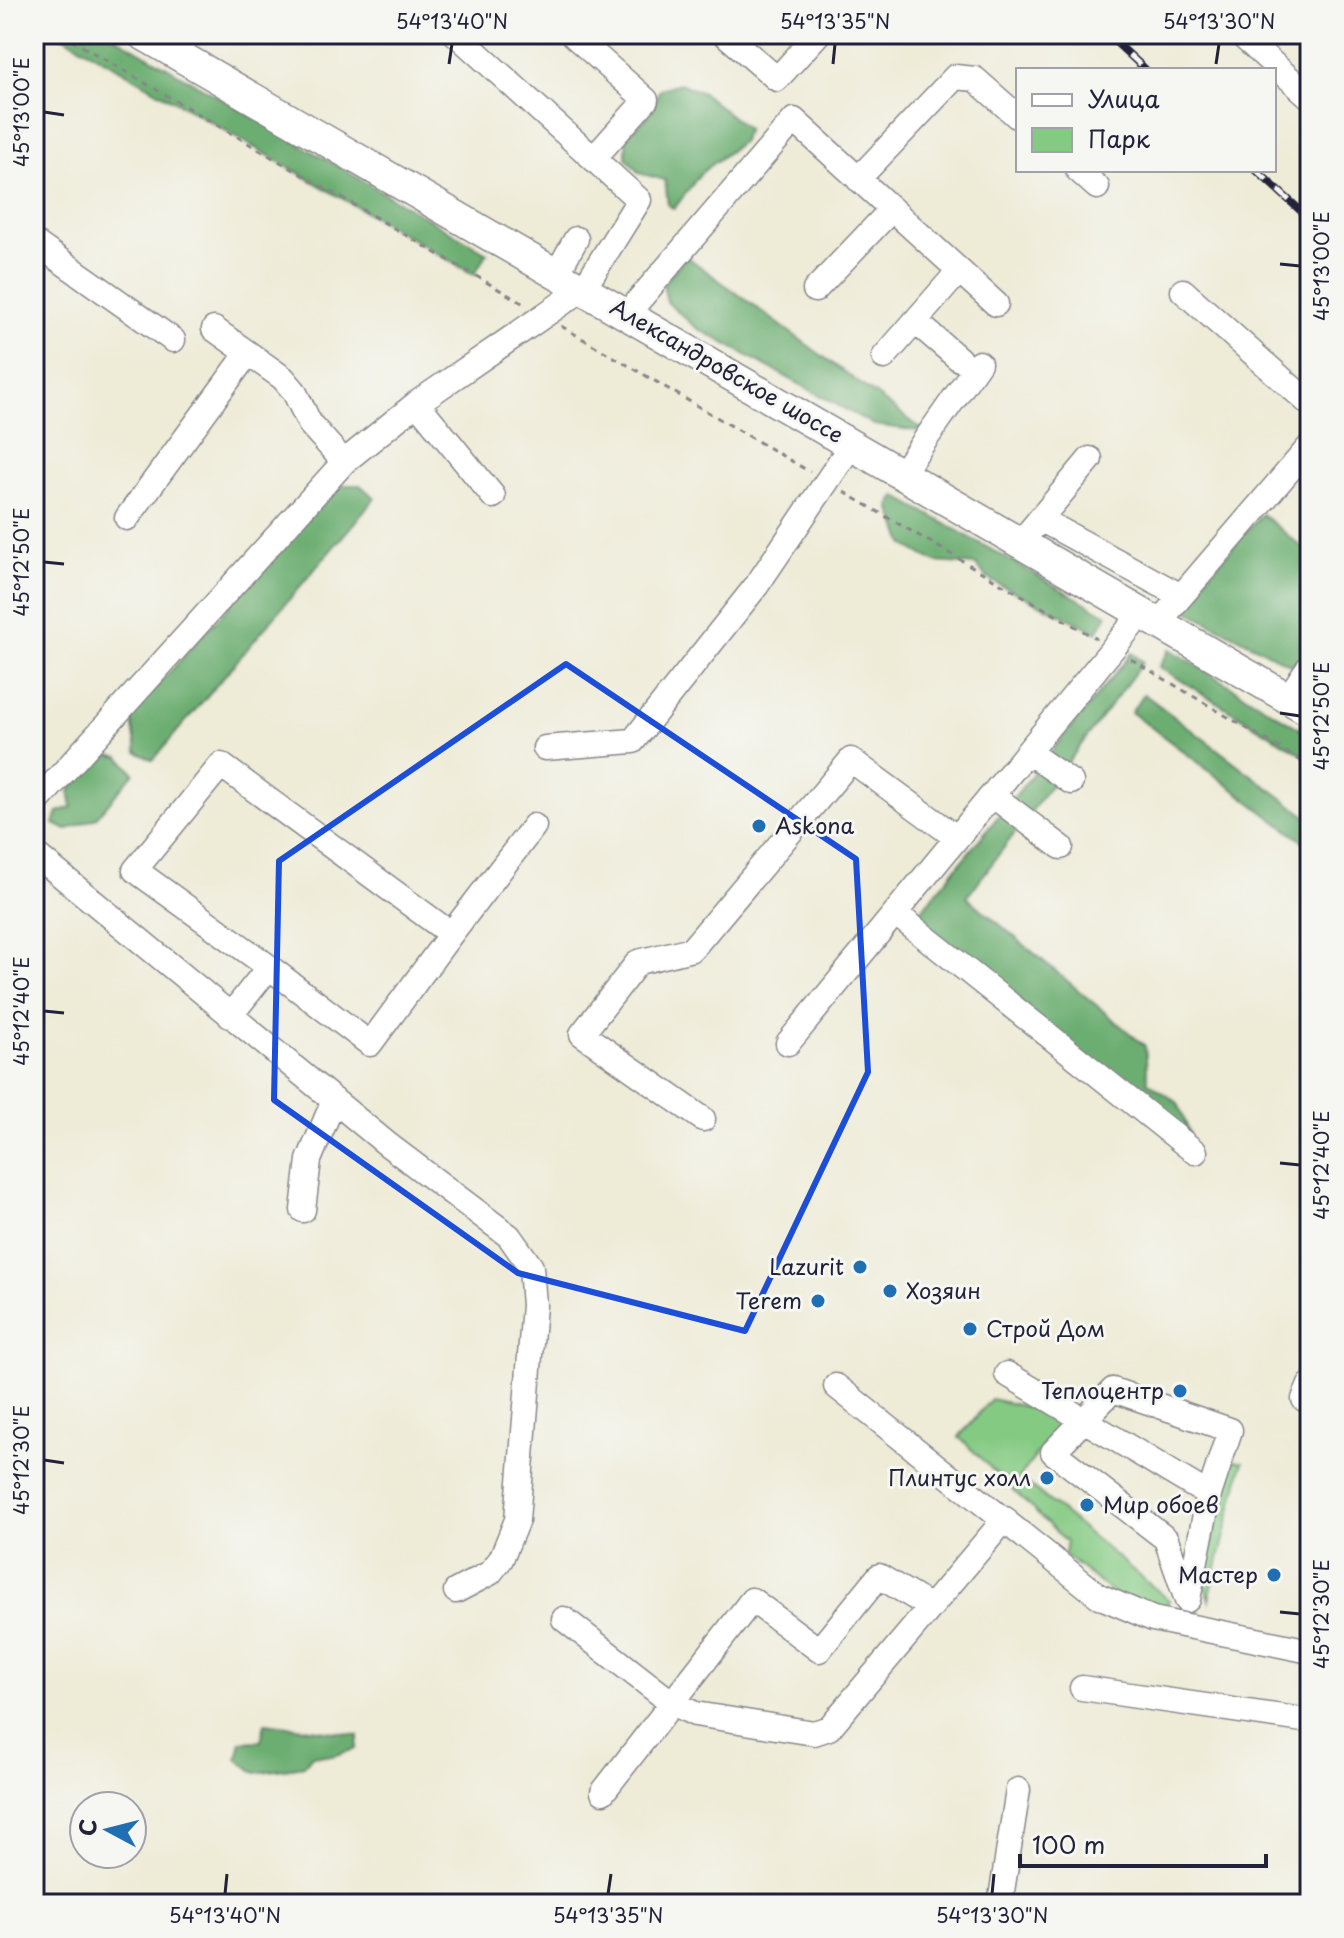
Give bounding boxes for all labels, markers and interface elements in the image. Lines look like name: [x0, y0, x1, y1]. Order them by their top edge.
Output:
text: 54°13'40"N: [396, 6, 508, 36]
text: 54°13'35"N: [780, 6, 890, 36]
text: 54°13'30"N: [1163, 6, 1275, 36]
text: 45°13'00"E: [6, 57, 36, 167]
legend: [1016, 68, 1276, 172]
text: Улица: [1088, 80, 1160, 116]
text: Парк: [1088, 120, 1151, 156]
text: 45°13'00"E: [1306, 211, 1336, 321]
street label: Александровское шоссе: [605, 289, 850, 450]
text: 45°12'50"E: [6, 507, 36, 617]
text: 45°12'50"E: [1306, 661, 1336, 771]
place label: Askona: [775, 808, 854, 841]
marker: Askona: [750, 817, 768, 835]
text: 45°12'40"E: [6, 956, 36, 1066]
text: 45°12'40"E: [1306, 1110, 1336, 1220]
place label: Lazurit: [769, 1249, 844, 1282]
marker: Lazurit: [851, 1258, 869, 1276]
place label: Хозяин: [906, 1273, 981, 1306]
marker: Хозяин: [881, 1282, 899, 1300]
place label: Terem: [736, 1283, 802, 1316]
marker: Terem: [809, 1292, 827, 1310]
place label: Строй Дом: [986, 1311, 1105, 1344]
marker: Строй Дом: [961, 1320, 979, 1338]
place label: Теплоцентр: [1041, 1373, 1164, 1406]
marker: Теплоцентр: [1171, 1382, 1189, 1400]
text: 45°12'30"E: [6, 1405, 36, 1515]
place label: Плинтус холл: [888, 1460, 1031, 1493]
marker: Плинтус холл: [1038, 1469, 1056, 1487]
place label: Мир обоев: [1103, 1487, 1219, 1520]
marker: Мир обоев: [1078, 1496, 1096, 1514]
place label: Мастер: [1178, 1557, 1258, 1590]
text: 45°12'30"E: [1306, 1559, 1336, 1669]
marker: Мастер: [1265, 1566, 1283, 1584]
north arrow: [68, 1790, 148, 1870]
text: С: [69, 1817, 104, 1838]
scale bar: [1020, 1818, 1266, 1868]
text: 100 m: [1032, 1826, 1105, 1862]
text: 54°13'40"N: [169, 1900, 281, 1930]
text: 54°13'35"N: [553, 1900, 663, 1930]
text: 54°13'30"N: [936, 1900, 1048, 1930]

